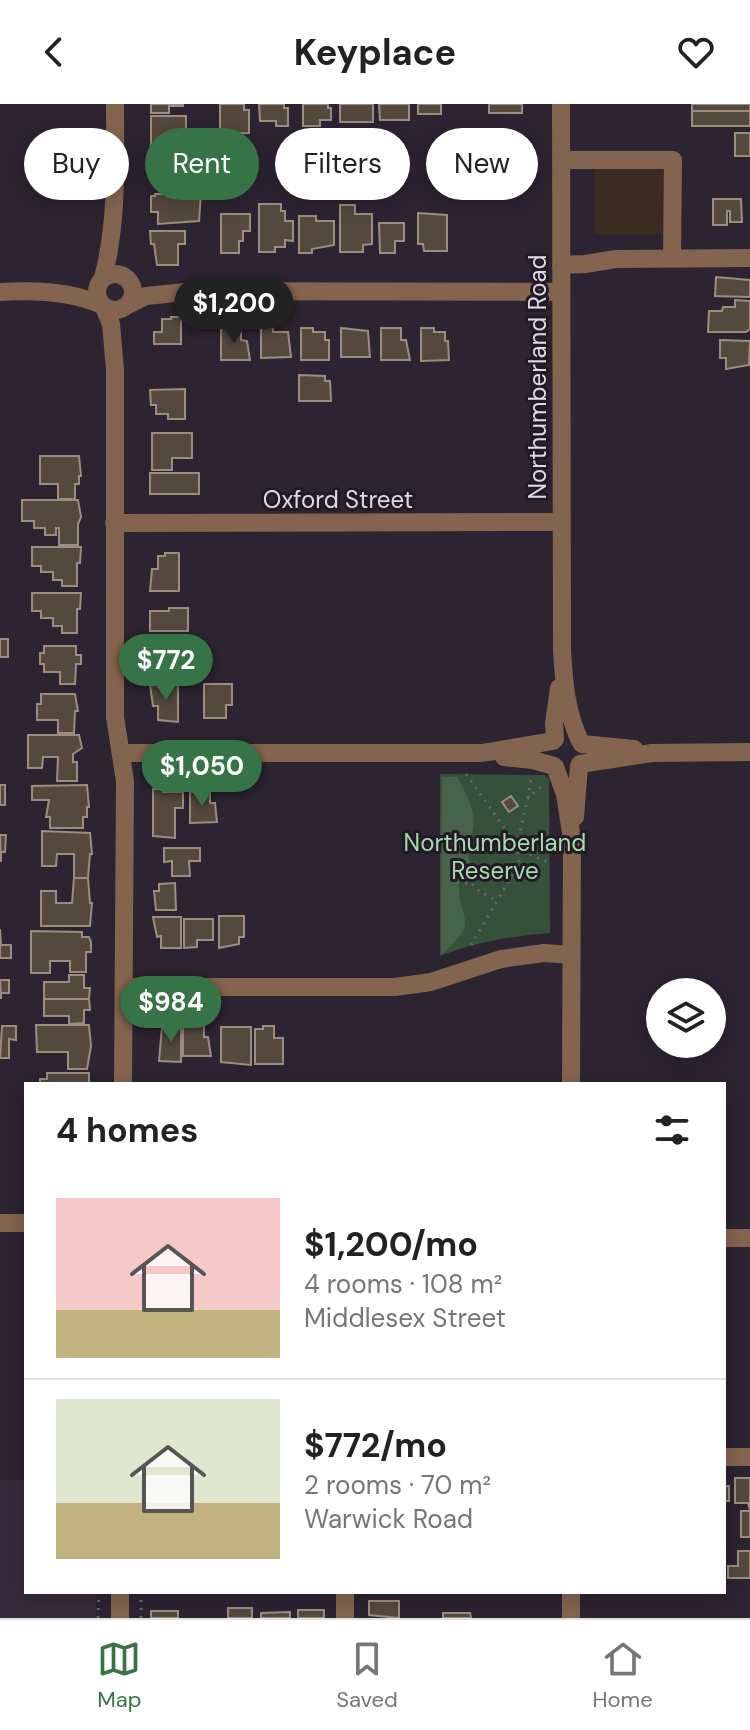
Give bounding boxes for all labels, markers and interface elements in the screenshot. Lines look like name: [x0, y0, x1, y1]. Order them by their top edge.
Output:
text: Keyplace: [294, 29, 456, 76]
icon: back: [32, 30, 76, 74]
icon: heart: [674, 30, 718, 74]
chip: Buy: [24, 128, 129, 200]
chip: Rent: [145, 128, 259, 200]
chip: Filters: [275, 128, 410, 200]
chip: New: [426, 128, 538, 200]
street label: Northumberland Road: [522, 254, 553, 500]
pin: $1,200: [169, 277, 299, 345]
text: $1,200: [192, 286, 276, 320]
street label: Oxford Street: [263, 484, 413, 515]
pin: $772: [119, 634, 213, 702]
text: $772: [137, 643, 195, 677]
pin: $1,050: [137, 740, 267, 808]
text: $1,050: [160, 749, 244, 783]
park label: Northumberland Reserve: [404, 827, 586, 886]
pin: $984: [124, 976, 218, 1044]
map controls: [646, 978, 726, 1058]
button: layers: [646, 978, 726, 1058]
text: $984: [138, 985, 204, 1019]
text: 4 homes: [56, 1108, 198, 1153]
icon: filters: [650, 1108, 694, 1152]
text: $1,200/mo: [304, 1222, 478, 1267]
icon: home: [120, 1230, 216, 1326]
text: 4 rooms · 108 m²: [304, 1267, 502, 1301]
text: Middlesex Street: [304, 1301, 506, 1335]
text: $772/mo: [304, 1423, 447, 1468]
icon: home: [120, 1431, 216, 1527]
text: 2 rooms · 70 m²: [304, 1468, 491, 1502]
text: Warwick Road: [304, 1502, 473, 1536]
tab: Map: [97, 1637, 142, 1714]
tab: Saved: [336, 1637, 398, 1714]
tab: Home: [593, 1637, 653, 1714]

